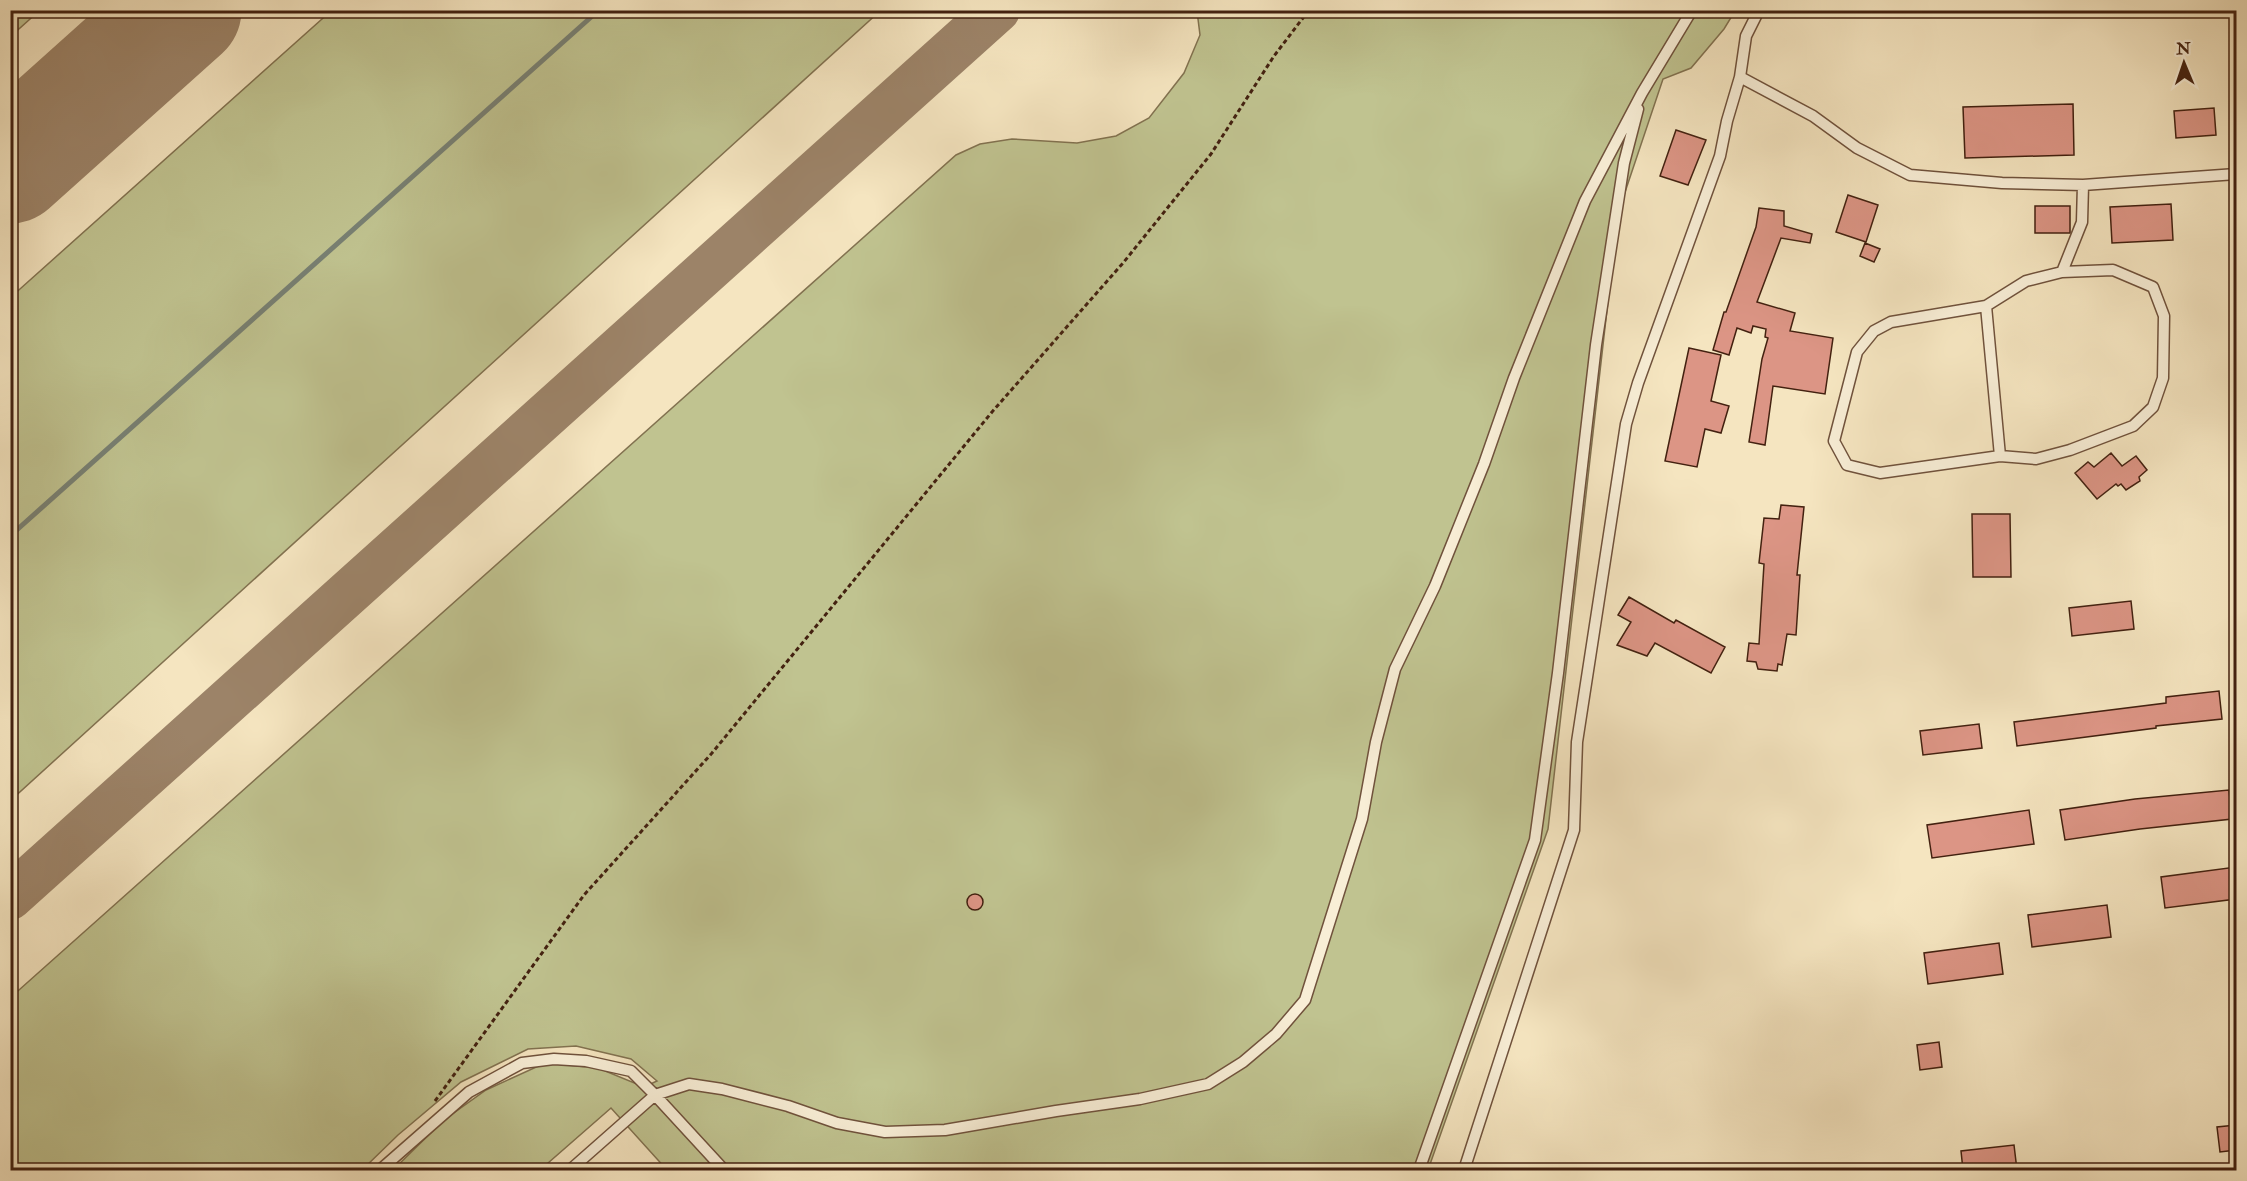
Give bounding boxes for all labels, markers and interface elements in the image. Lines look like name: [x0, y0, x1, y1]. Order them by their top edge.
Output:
north arrow: [2154, 33, 2214, 93]
text: N: [2175, 39, 2192, 59]

